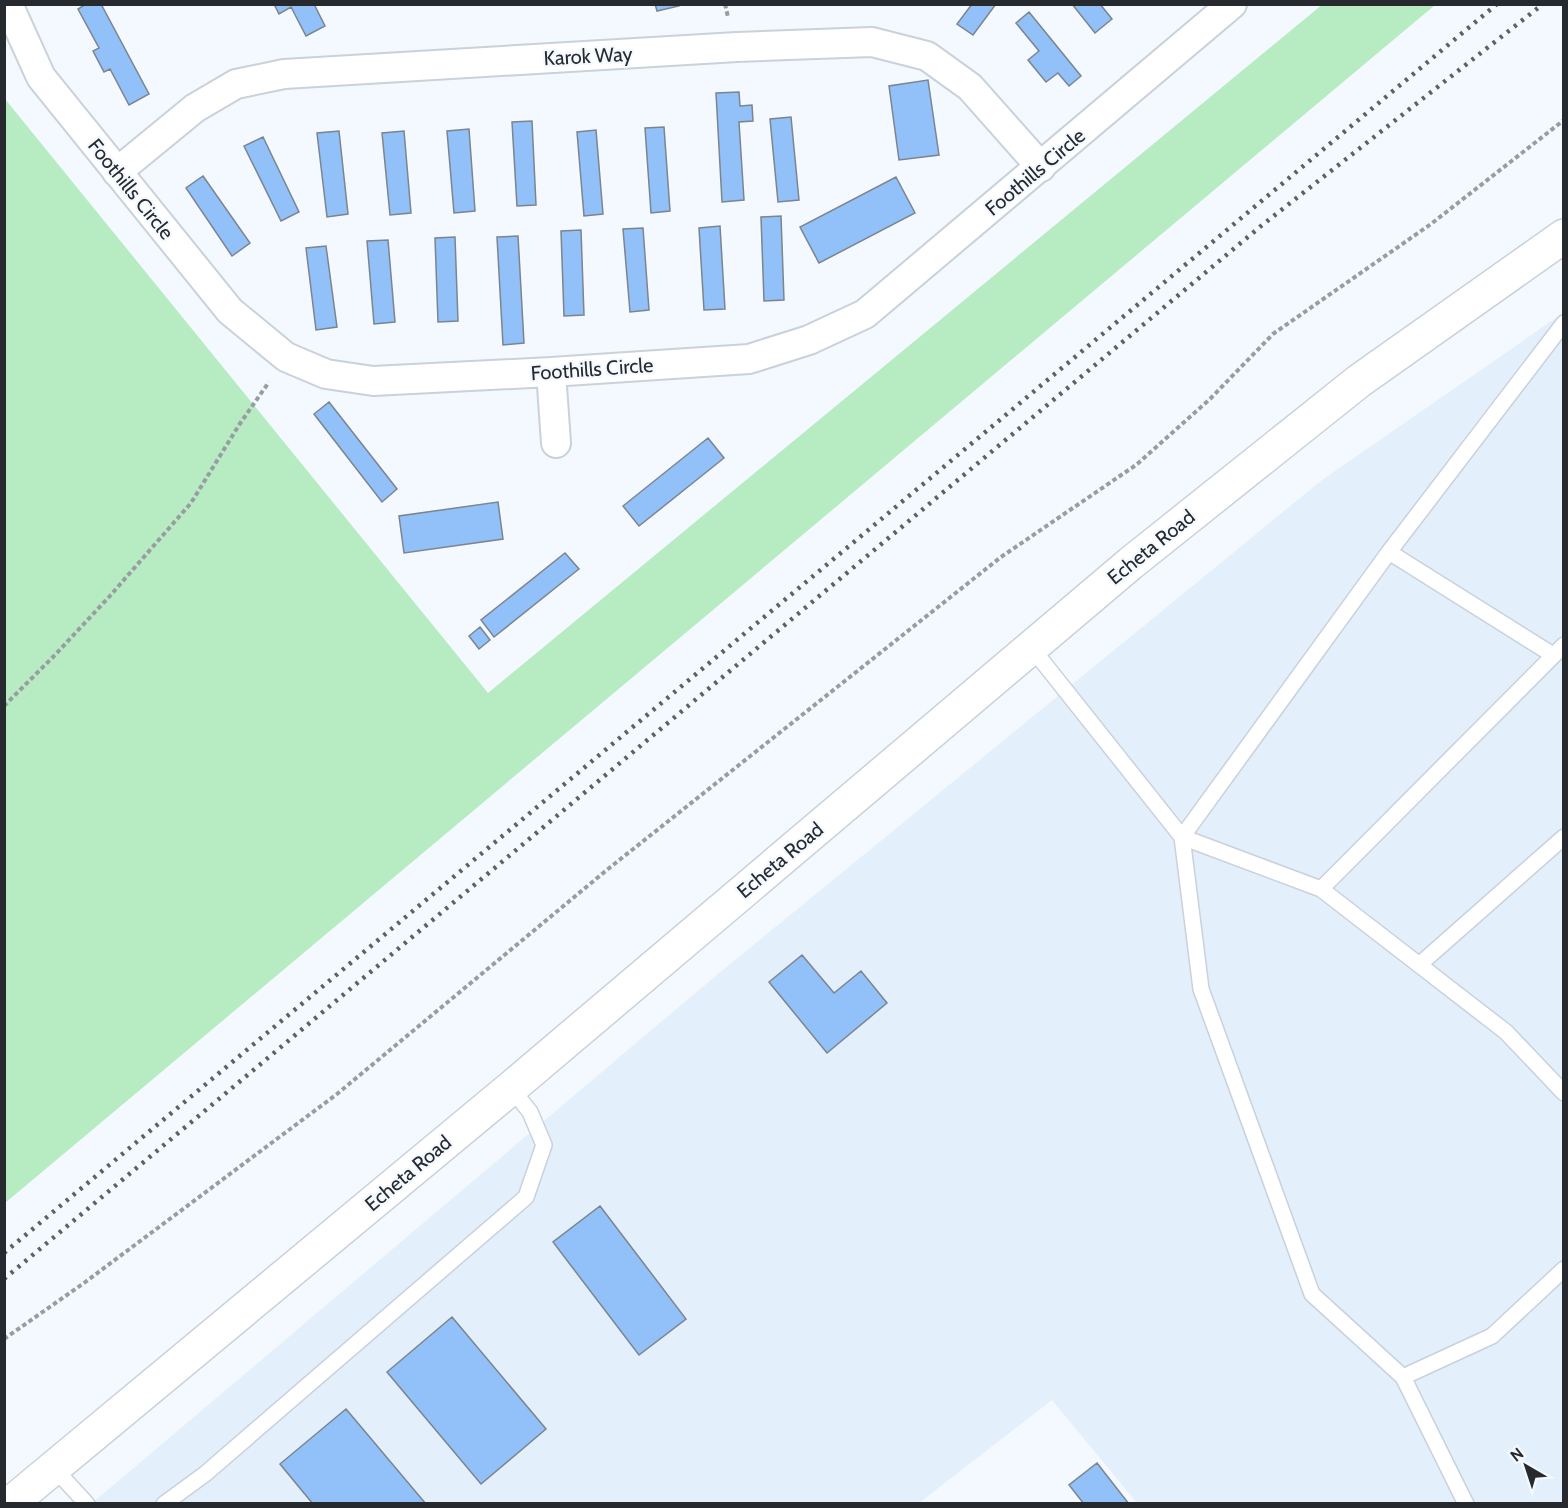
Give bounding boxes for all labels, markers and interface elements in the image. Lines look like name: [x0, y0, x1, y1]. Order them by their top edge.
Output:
street label: Karok Way: [543, 42, 633, 70]
street label: Foothills Circle: [980, 123, 1090, 221]
street label: Foothills Circle: [83, 134, 179, 244]
street label: Foothills Circle: [530, 353, 654, 385]
street label: Echeta Road: [1103, 505, 1199, 589]
street label: Echeta Road: [732, 817, 828, 903]
street label: Echeta Road: [360, 1130, 456, 1216]
north arrow: [1496, 1436, 1556, 1496]
text: N: [1507, 1444, 1527, 1466]

